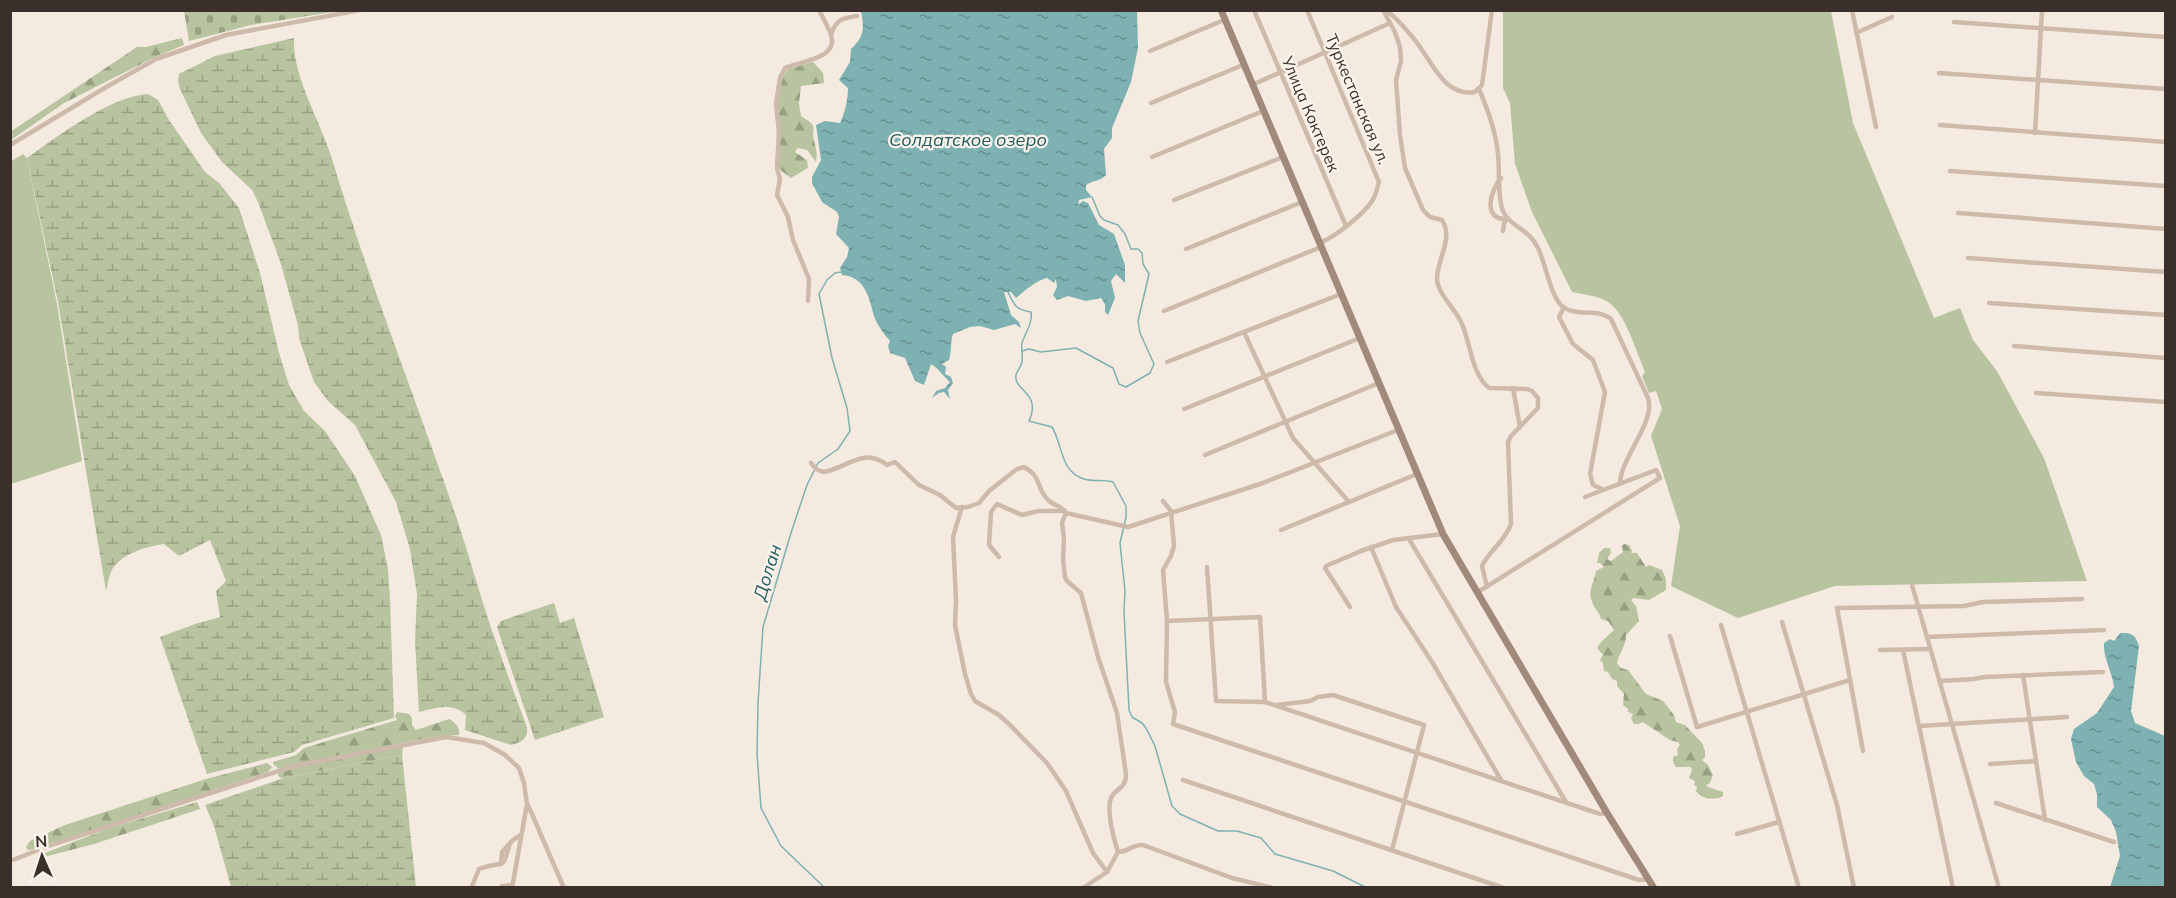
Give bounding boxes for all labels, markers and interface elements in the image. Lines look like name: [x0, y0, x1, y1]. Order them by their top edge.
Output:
street label: Туркестанская ул.: [1321, 31, 1395, 167]
street label: Улица Коктерек: [1277, 52, 1345, 175]
water label: Солдатское озеро: [889, 128, 1047, 151]
water label: Долан: [747, 541, 786, 604]
north arrow: [12, 826, 72, 886]
text: N: [35, 831, 48, 851]

